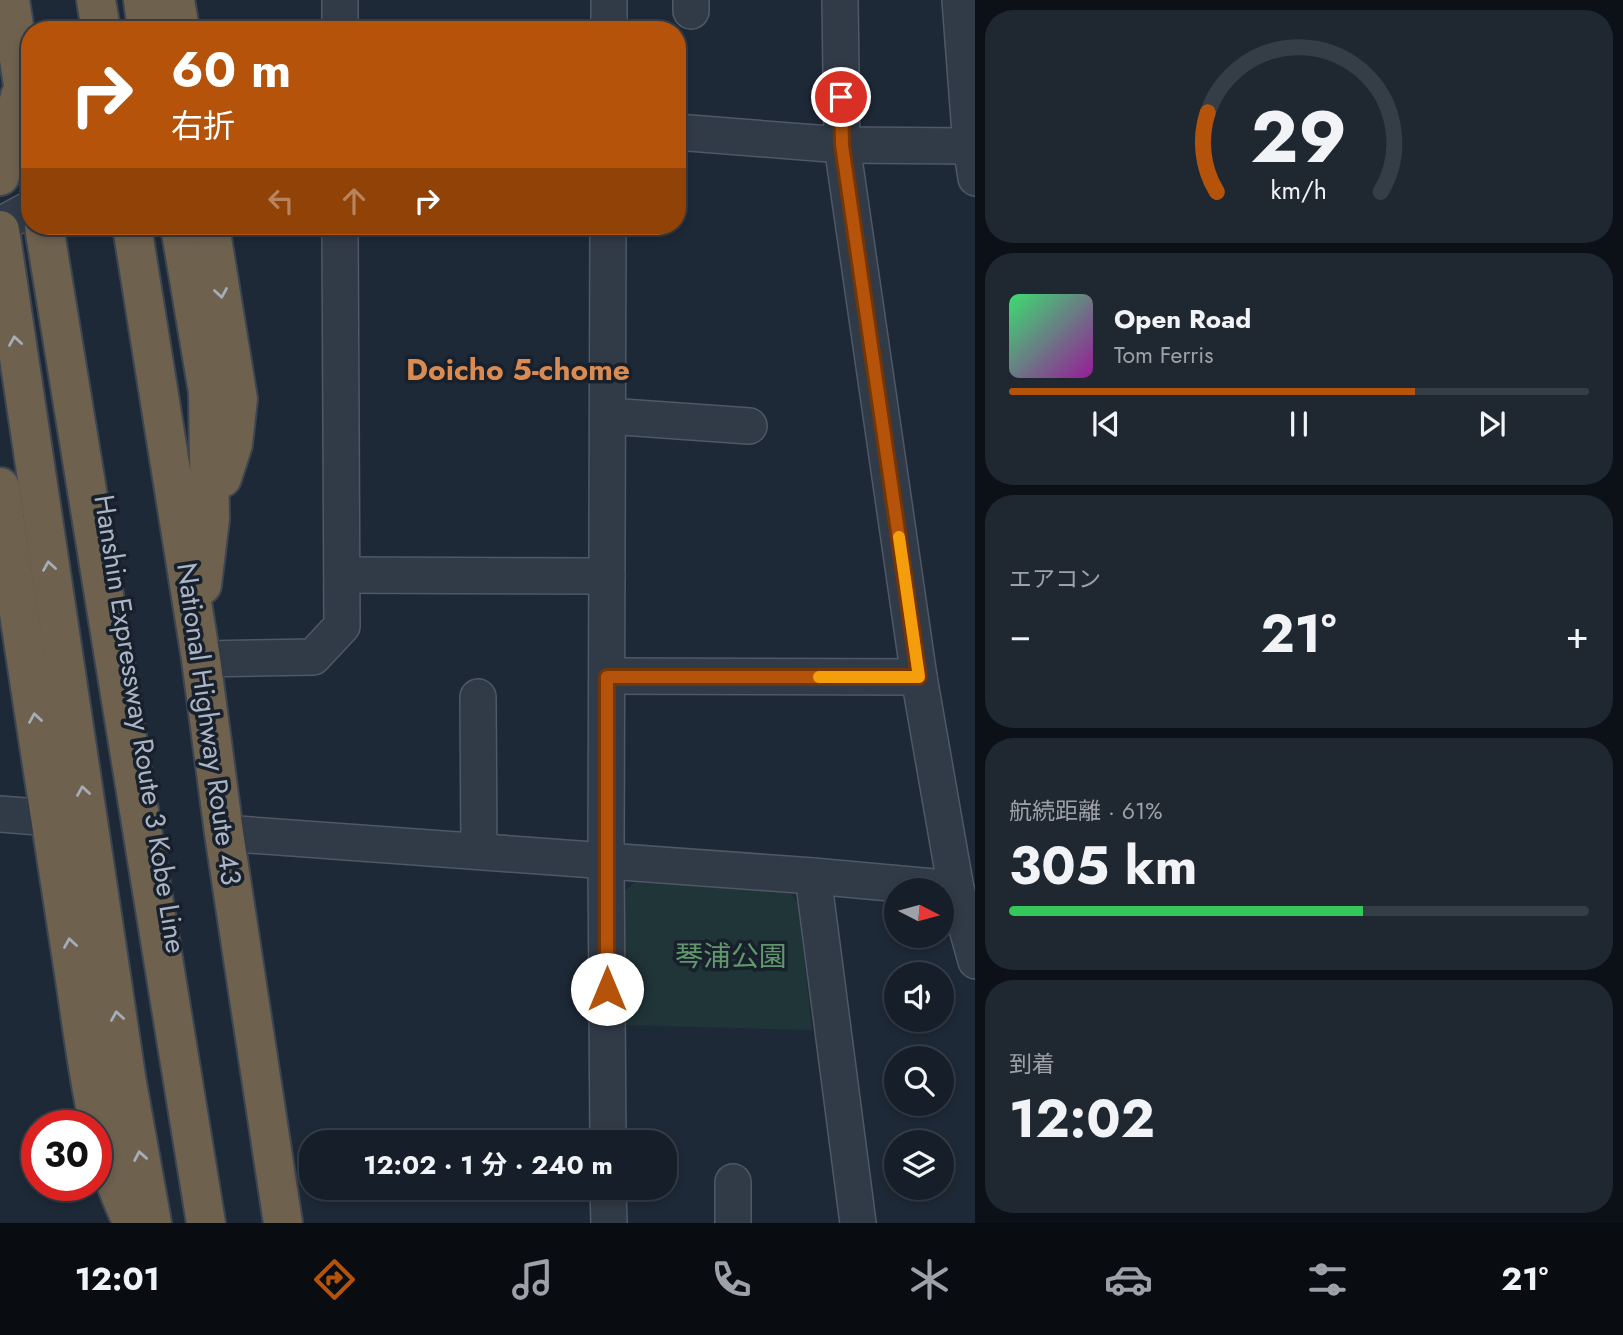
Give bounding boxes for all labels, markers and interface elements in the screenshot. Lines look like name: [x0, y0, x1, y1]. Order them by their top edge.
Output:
text: 60 m: [171, 35, 291, 105]
icon: right: [56, 49, 147, 140]
pin: [811, 67, 871, 127]
icon: arrive: [822, 78, 860, 116]
text: 29: [1251, 85, 1347, 190]
text: 右折: [171, 103, 235, 149]
text: km/h: [1271, 172, 1327, 208]
icon: left: [262, 182, 300, 220]
icon: ahead: [335, 182, 373, 220]
icon: right: [408, 182, 446, 220]
one-way arrow: [213, 287, 228, 299]
text: Open Road: [1114, 300, 1251, 338]
one-way arrow: [8, 335, 23, 347]
text: Tom Ferris: [1114, 338, 1213, 372]
district label: Doicho 5-chome: [406, 348, 630, 391]
icon: previous: [1087, 405, 1125, 443]
icon: pause: [1280, 405, 1318, 443]
icon: next: [1473, 405, 1511, 443]
street label: Hanshin Expressway Route 3 Kobe Line: [83, 492, 197, 956]
one-way arrow: [42, 560, 57, 572]
street label: National Highway Route 43: [166, 560, 252, 888]
text: エアコン: [1009, 562, 1101, 596]
text: 21°: [1261, 596, 1337, 672]
text: −: [1009, 607, 1031, 662]
text: +: [1566, 607, 1589, 662]
one-way arrow: [27, 712, 42, 724]
one-way arrow: [76, 785, 91, 797]
text: 航続距離 · 61%: [1009, 794, 1163, 828]
text: 305 km: [1009, 828, 1198, 904]
north arrow: [884, 878, 954, 948]
map controls: [884, 878, 954, 1200]
park label: 琴浦公園: [675, 936, 787, 977]
one-way arrow: [63, 937, 78, 949]
position arrow: [570, 952, 644, 1026]
button: sound: [884, 962, 954, 1032]
one-way arrow: [110, 1010, 125, 1022]
button: search: [884, 1046, 954, 1116]
text: 到着: [1009, 1047, 1055, 1081]
text: 12:02: [1009, 1081, 1155, 1157]
speed limit sign: 30: [21, 1110, 112, 1201]
button: layers: [884, 1130, 954, 1200]
text: 12:02 · 1 分 · 240 m: [363, 1146, 613, 1184]
one-way arrow: [133, 1150, 148, 1162]
icon: directions: [310, 1255, 359, 1304]
icon: music: [508, 1255, 557, 1304]
icon: phone: [707, 1255, 756, 1304]
icon: climate: [905, 1255, 954, 1304]
icon: car: [1104, 1255, 1153, 1304]
icon: filters: [1303, 1255, 1352, 1304]
text: 12:01: [75, 1256, 160, 1302]
text: 21°: [1501, 1256, 1548, 1302]

